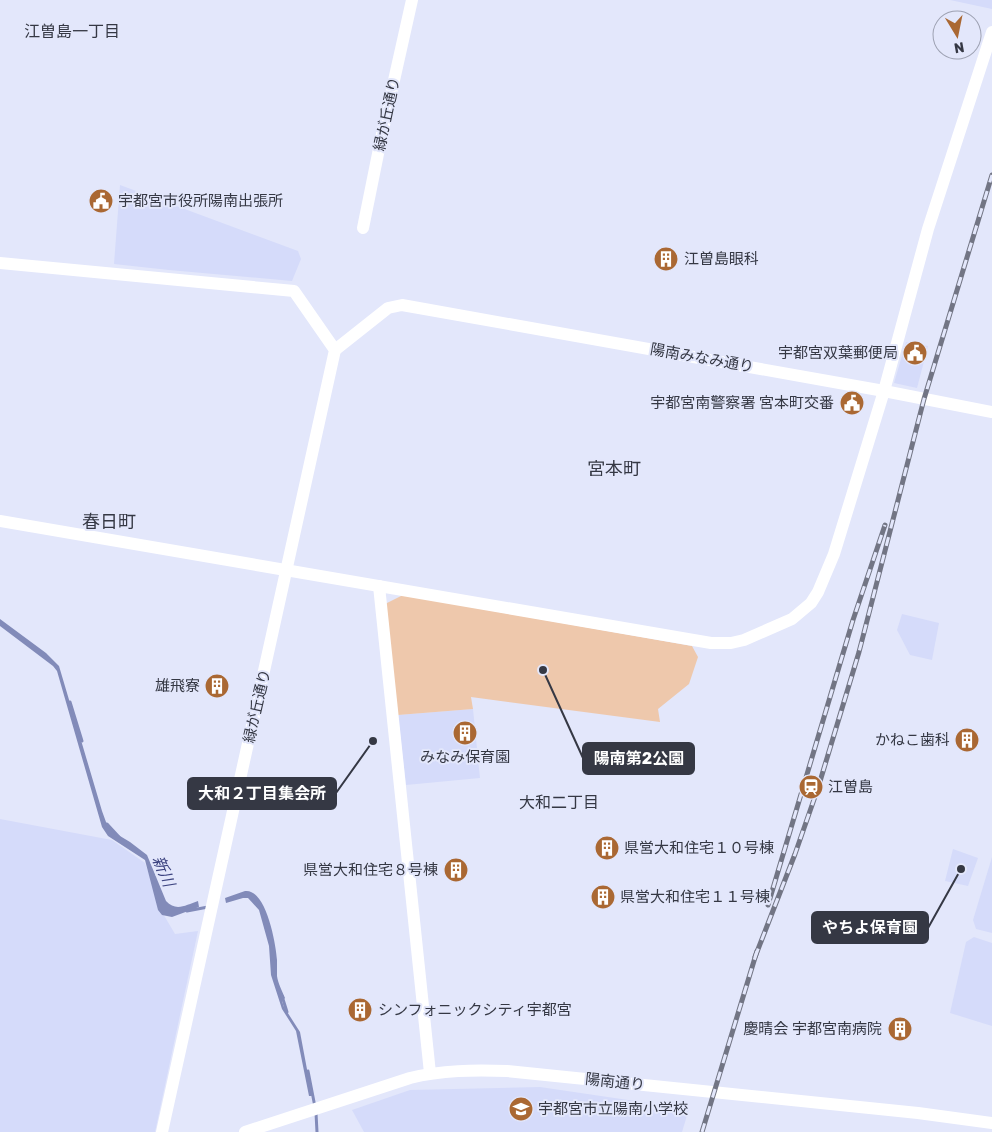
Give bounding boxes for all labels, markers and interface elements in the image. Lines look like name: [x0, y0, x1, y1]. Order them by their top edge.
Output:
north arrow: [932, 10, 982, 60]
district label: 江曽島一丁目: [24, 22, 120, 41]
text: N: [953, 38, 966, 57]
street label: 緑が丘通り: [370, 75, 404, 153]
public building icon: 宇都宮市役所陽南出張所: [88, 188, 114, 214]
place label: 宇都宮市役所陽南出張所: [118, 192, 283, 210]
building icon: 江曽島眼科: [653, 246, 679, 272]
place label: 江曽島眼科: [684, 250, 759, 268]
street label: 陽南みなみ通り: [649, 340, 755, 376]
public building icon: 宇都宮双葉郵便局: [902, 340, 928, 366]
place label: 宇都宮双葉郵便局: [778, 344, 898, 362]
public building icon: 宇都宮南警察署 宮本町交番: [839, 390, 865, 416]
place label: 宇都宮南警察署 宮本町交番: [650, 394, 834, 412]
district label: 宮本町: [587, 458, 641, 480]
district label: 春日町: [82, 511, 136, 533]
street label: 緑が丘通り: [240, 667, 274, 745]
building icon: 雄飛寮: [204, 673, 230, 699]
place label: 雄飛寮: [155, 677, 200, 695]
building icon: みなみ保育園: [452, 720, 478, 746]
building icon: かねこ歯科: [954, 727, 980, 753]
place label: かねこ歯科: [875, 731, 950, 749]
callout: 陽南第2公園: [583, 743, 694, 774]
place label: みなみ保育園: [420, 748, 510, 766]
text: 陽南第2公園: [594, 749, 684, 768]
station icon: 江曽島: [798, 774, 824, 800]
callout: 大和２丁目集会所: [188, 778, 336, 809]
place label: 江曽島: [828, 778, 873, 796]
text: 大和２丁目集会所: [198, 784, 326, 803]
district label: 大和二丁目: [519, 793, 599, 812]
building icon: 県営大和住宅１０号棟: [594, 835, 620, 861]
place label: 県営大和住宅１０号棟: [624, 839, 774, 857]
water label: 新川: [149, 853, 179, 891]
building icon: 県営大和住宅８号棟: [443, 857, 469, 883]
place label: 県営大和住宅８号棟: [303, 861, 438, 879]
building icon: 県営大和住宅１１号棟: [590, 884, 616, 910]
place label: 県営大和住宅１１号棟: [620, 888, 770, 906]
callout: やちよ保育園: [812, 912, 928, 943]
text: やちよ保育園: [822, 918, 918, 937]
building icon: シンフォニックシティ宇都宮: [347, 997, 373, 1023]
place label: シンフォニックシティ宇都宮: [378, 1001, 572, 1019]
building icon: 慶晴会 宇都宮南病院: [887, 1016, 913, 1042]
place label: 慶晴会 宇都宮南病院: [743, 1020, 882, 1038]
street label: 陽南通り: [584, 1070, 646, 1094]
school or university icon: 宇都宮市立陽南小学校: [508, 1096, 534, 1122]
place label: 宇都宮市立陽南小学校: [538, 1100, 688, 1118]

